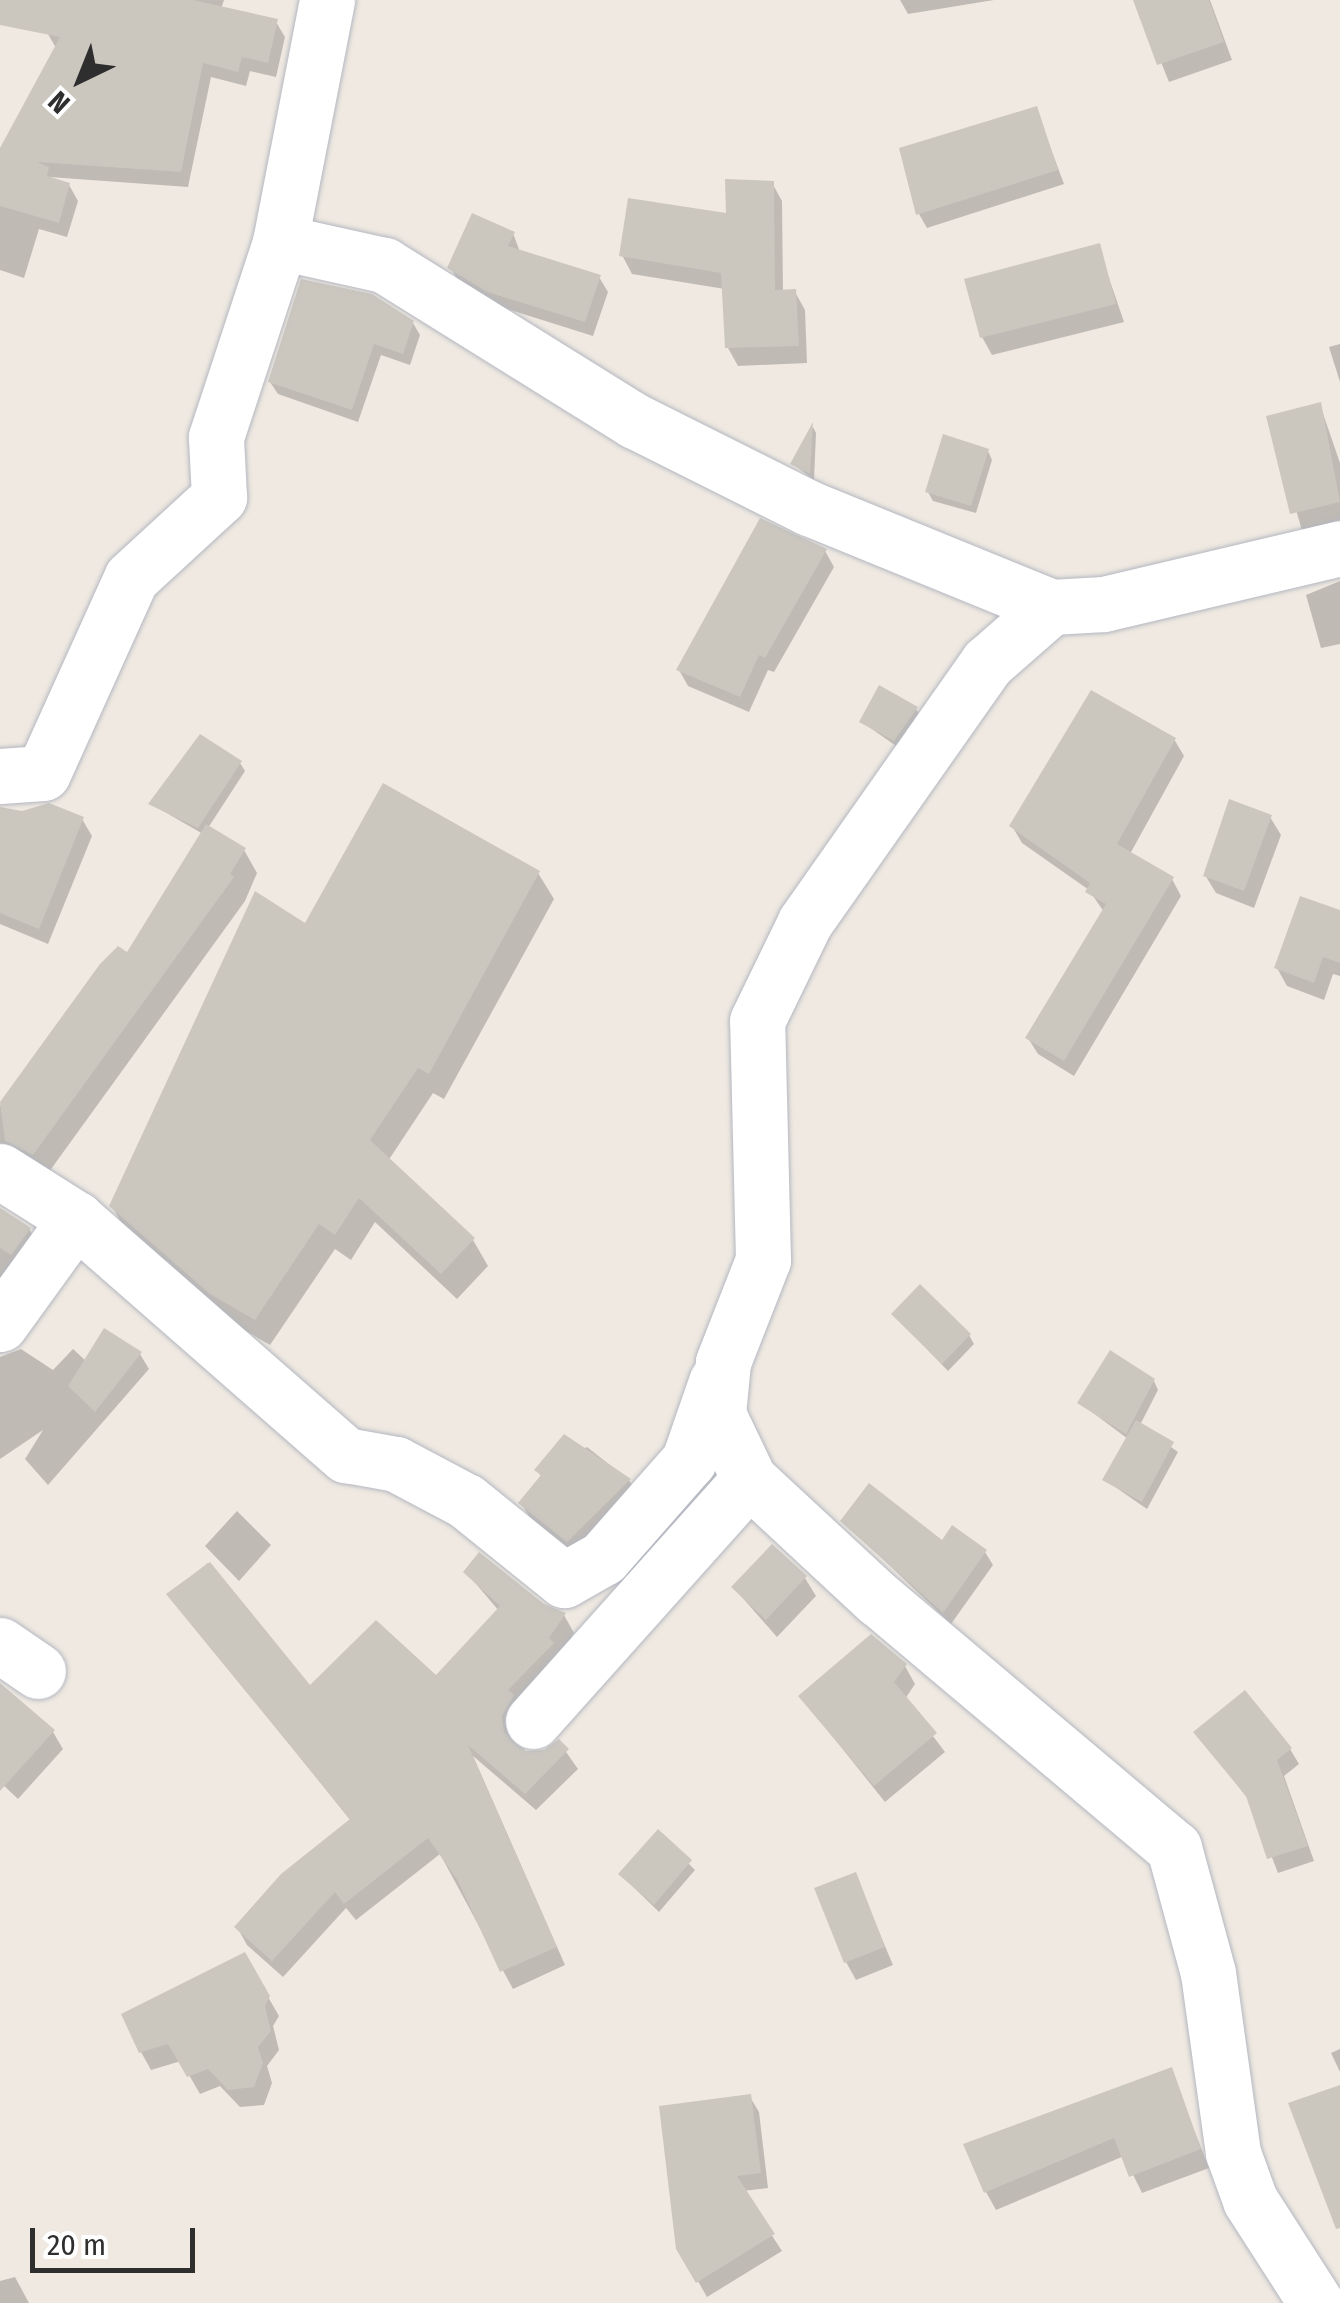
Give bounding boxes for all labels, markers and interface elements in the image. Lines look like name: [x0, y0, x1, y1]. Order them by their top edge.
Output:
north arrow: [30, 30, 130, 130]
text: N: [42, 85, 77, 120]
scale bar: [35, 2208, 200, 2270]
text: 20 m: [47, 2227, 106, 2263]

